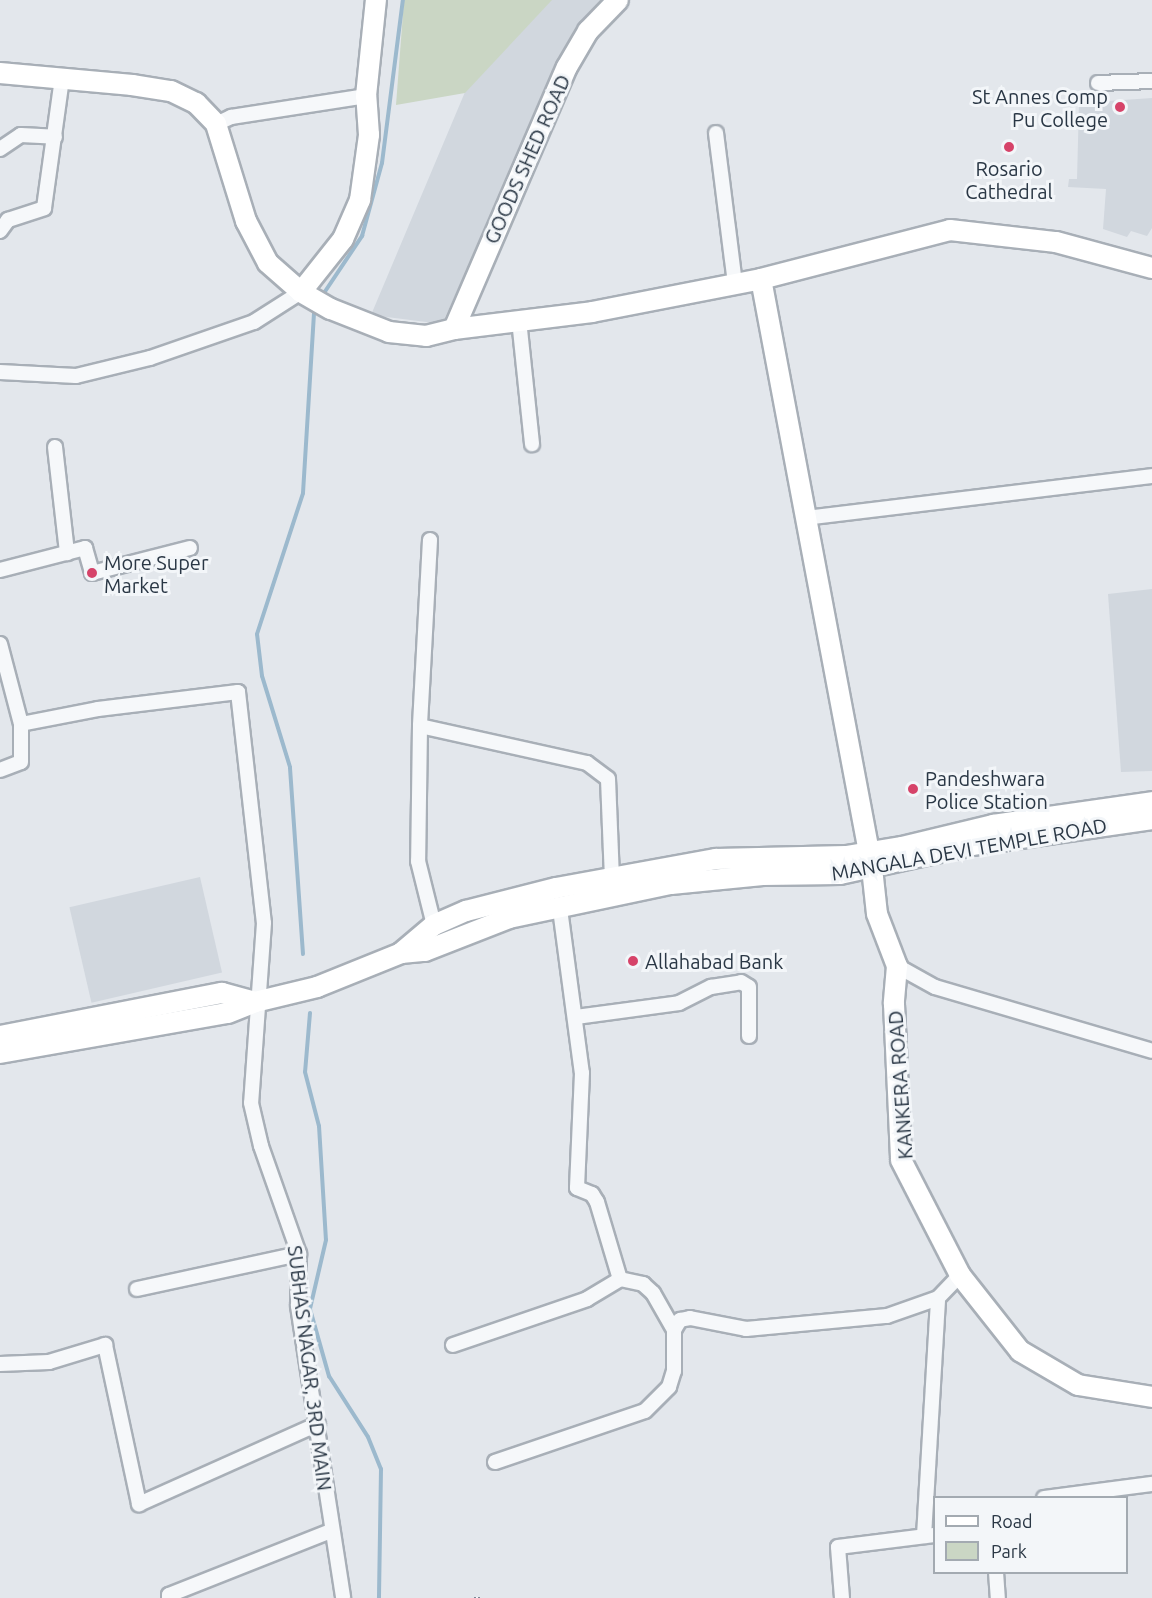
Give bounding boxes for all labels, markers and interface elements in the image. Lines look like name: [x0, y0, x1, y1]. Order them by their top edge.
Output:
street label: GOODS SHED ROAD: [479, 71, 575, 247]
place label: St Annes Comp Pu College: [972, 84, 1108, 131]
marker: St Annes Comp Pu College: [1113, 100, 1127, 114]
marker: Rosario Cathedral: [1002, 140, 1016, 154]
place label: Rosario Cathedral: [965, 156, 1053, 203]
place label: More Super Market: [104, 550, 208, 597]
marker: More Super Market: [85, 566, 99, 580]
place label: Pandeshwara Police Station: [925, 766, 1048, 813]
marker: Pandeshwara Police Station: [906, 782, 920, 796]
street label: MANGALA DEVI TEMPLE ROAD: [829, 813, 1109, 885]
place label: Allahabad Bank: [645, 949, 783, 973]
marker: Allahabad Bank: [626, 954, 640, 968]
street label: KANKERA ROAD: [883, 1010, 917, 1160]
street label: SUBHAS NAGAR, 3RD MAIN: [283, 1244, 337, 1492]
legend: [933, 1496, 1128, 1574]
text: Road: [991, 1511, 1033, 1531]
text: Park: [991, 1541, 1027, 1561]

